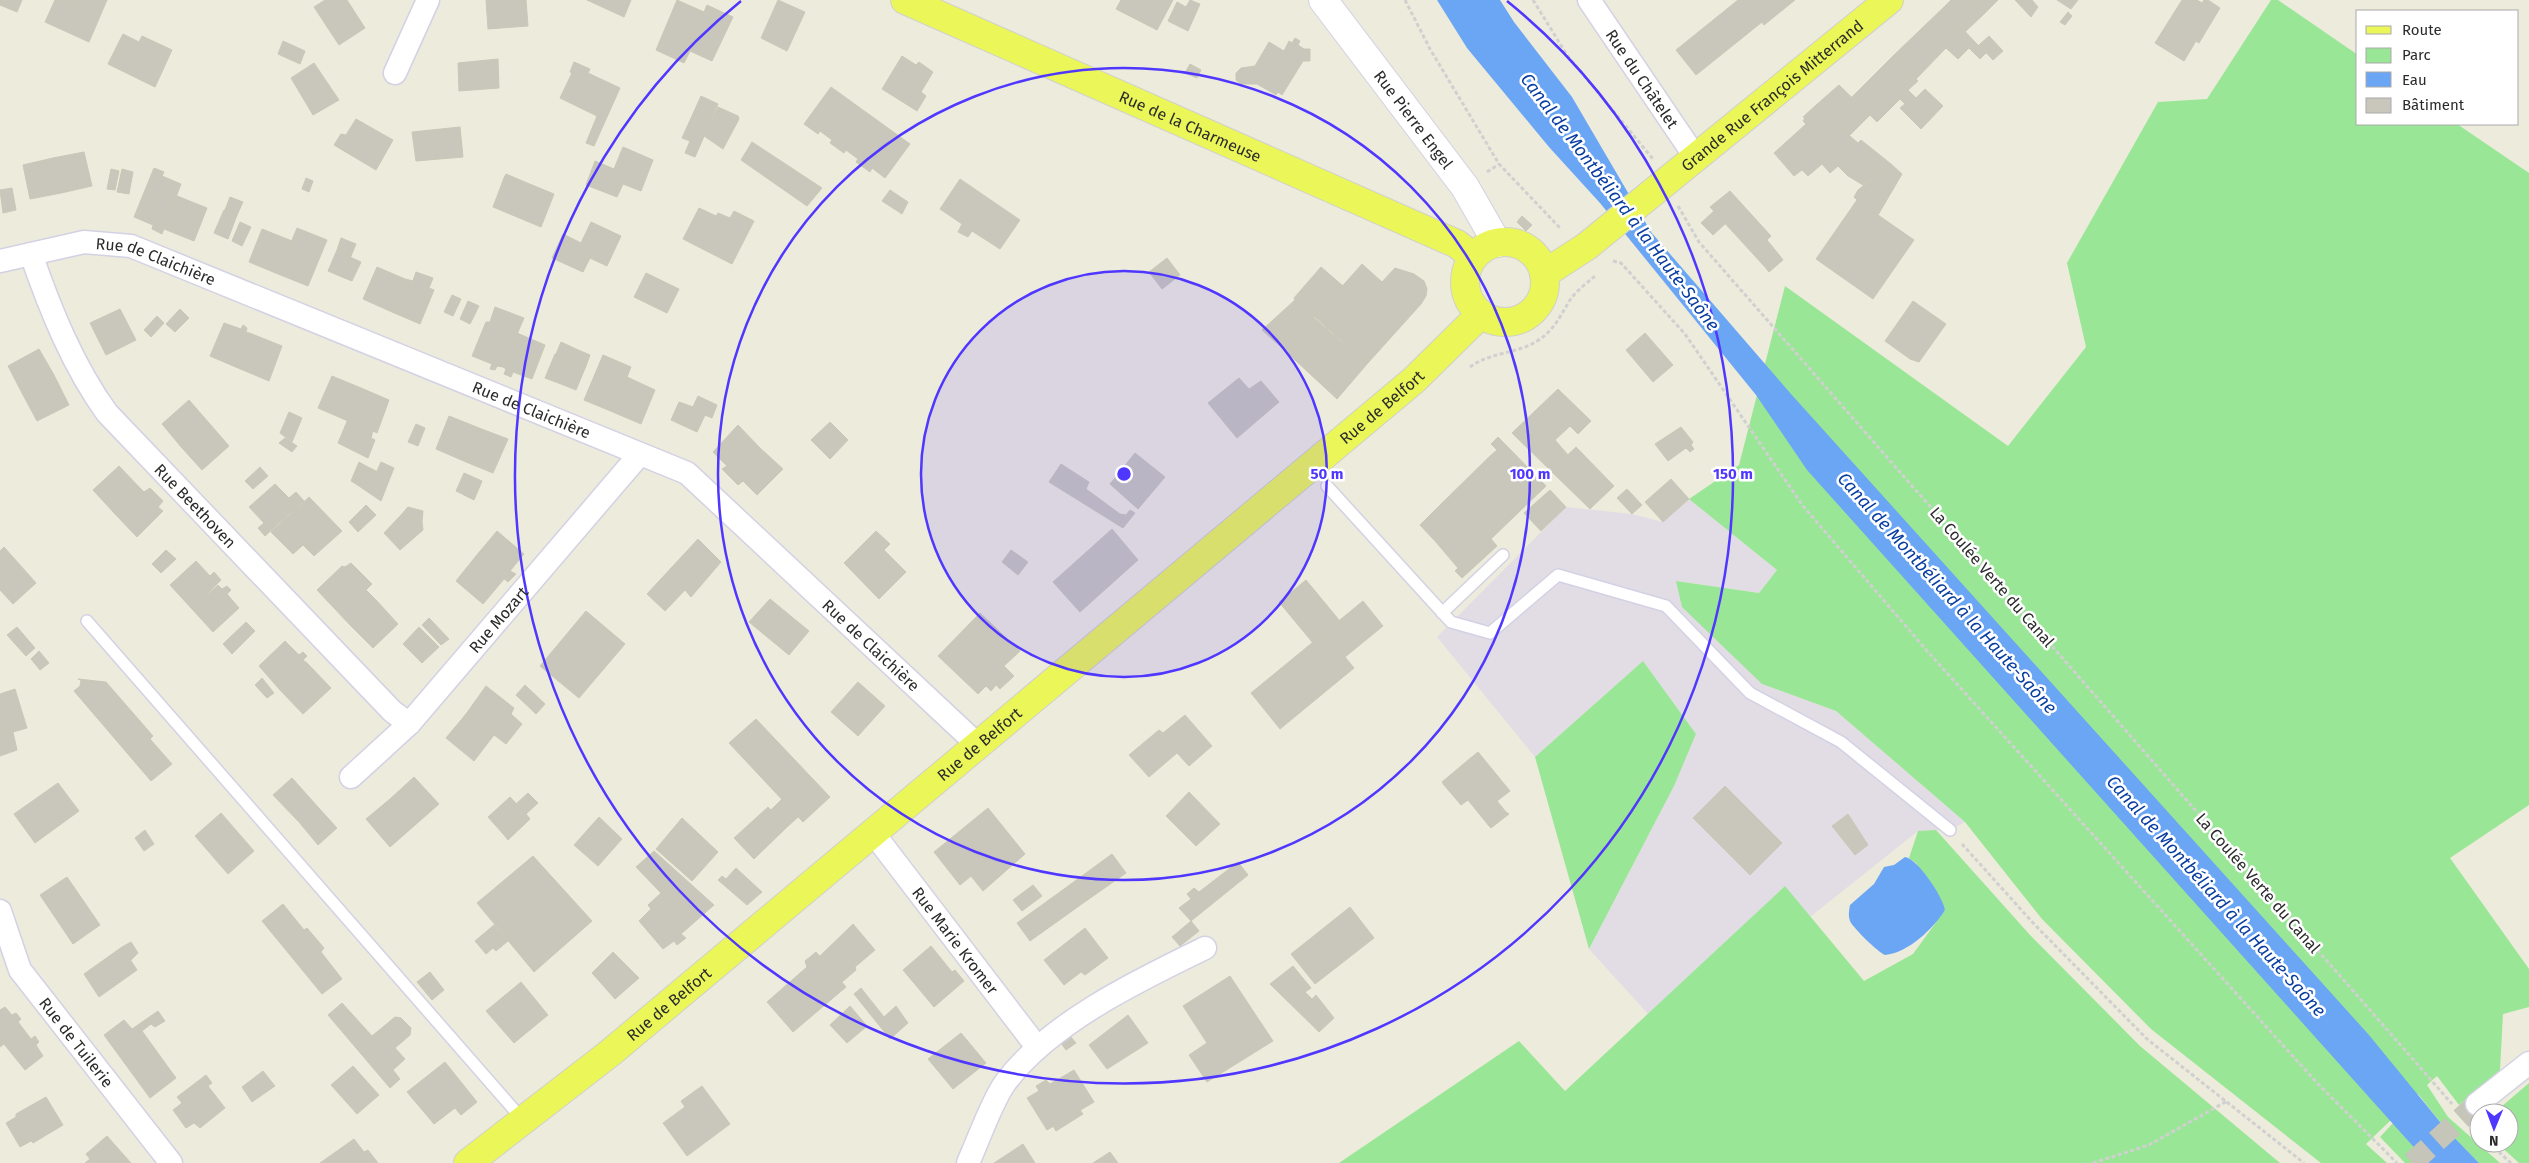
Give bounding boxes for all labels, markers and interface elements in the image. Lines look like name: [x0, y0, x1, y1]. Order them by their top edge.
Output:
legend: [2356, 10, 2519, 125]
street label: Grande Rue François Mitterrand: [1677, 16, 1867, 175]
text: Route: [2402, 21, 2442, 39]
street label: Rue du Châtelet: [1602, 26, 1683, 132]
text: Parc: [2402, 46, 2431, 64]
street label: Rue Pierre Engel: [1370, 66, 1457, 173]
water label: Canal de Montbéliard à la Haute-Saône: [1516, 69, 1724, 335]
text: Eau: [2402, 71, 2427, 89]
street label: Rue de la Charmeuse: [1116, 86, 1264, 166]
text: Bâtiment: [2402, 96, 2465, 114]
street label: Rue de Claichière: [95, 234, 219, 289]
street label: Rue de Belfort: [1336, 366, 1428, 448]
street label: Rue de Claichière: [470, 377, 593, 442]
street label: Rue Beethoven: [151, 459, 240, 552]
centre of rings: [1115, 465, 1133, 483]
text: 50 m: [1310, 465, 1344, 483]
text: 100 m: [1510, 465, 1550, 483]
text: 150 m: [1713, 465, 1753, 483]
water label: Canal de Montbéliard à la Haute-Saône: [1833, 468, 2061, 718]
street label: La Coulée Verte du Canal: [1926, 503, 2058, 651]
street label: Rue Mozart: [465, 582, 532, 657]
street label: Rue de Claichière: [819, 595, 924, 695]
street label: Rue de Belfort: [933, 703, 1025, 785]
water label: Canal de Montbéliard à la Haute-Saône: [2102, 771, 2330, 1021]
street label: La Coulée Verte du Canal: [2192, 809, 2324, 957]
street label: Rue Marie Kromer: [908, 883, 1003, 998]
street label: Rue de Belfort: [622, 963, 715, 1045]
street label: Rue de Tuilerie: [36, 994, 118, 1091]
north arrow: [2469, 1103, 2519, 1153]
text: N: [2489, 1132, 2499, 1149]

